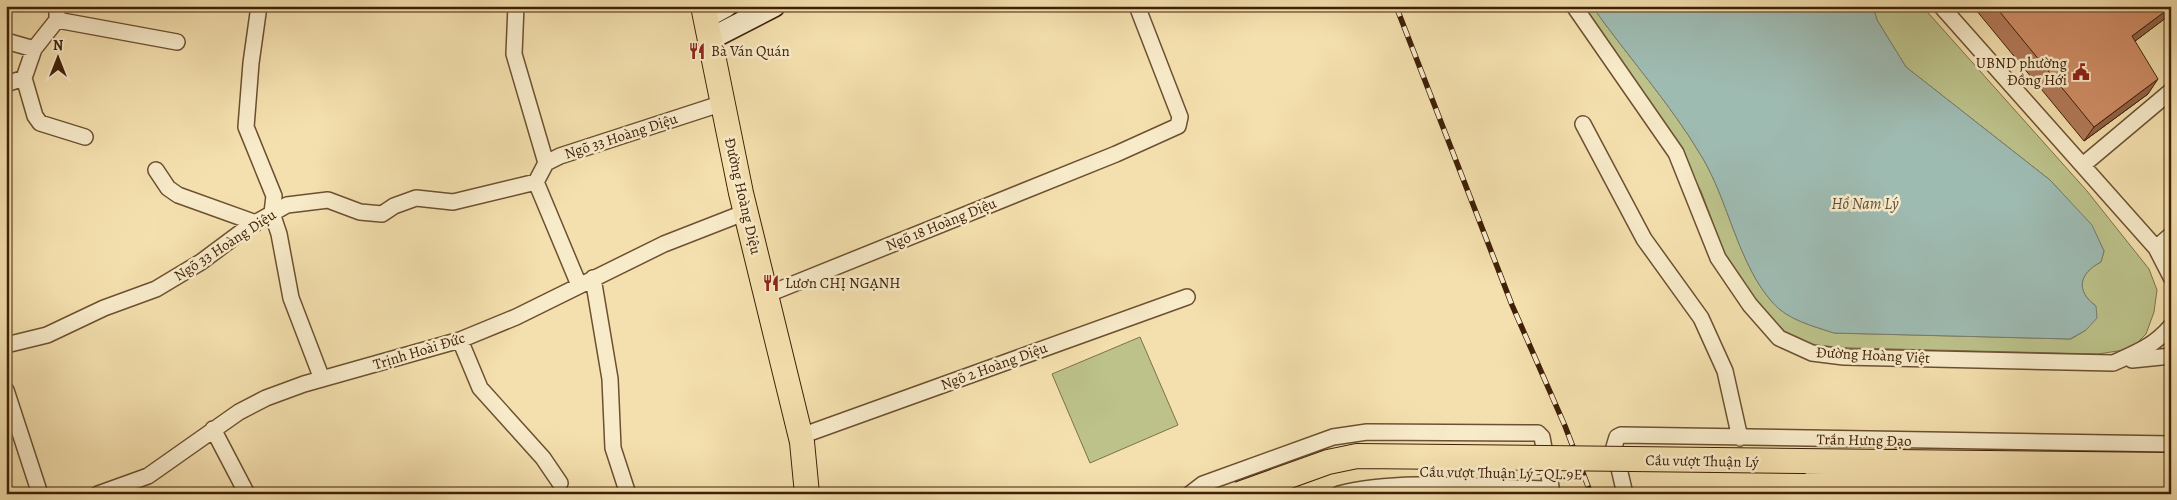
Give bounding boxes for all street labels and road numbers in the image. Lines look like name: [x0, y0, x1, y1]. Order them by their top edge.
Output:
street label: Ngõ 33 Hoàng Diệu: [562, 108, 681, 164]
street label: Đường Hoàng Diệu: [720, 136, 766, 257]
street label: Ngõ 18 Hoàng Diệu: [883, 192, 1000, 255]
street label: Ngõ 33 Hoàng Diệu: [170, 204, 281, 285]
street label: Trịnh Hoài Đức: [371, 328, 467, 374]
street label: Ngõ 2 Hoàng Diệu: [938, 337, 1051, 395]
street label: Đường Hoàng Việt: [1816, 342, 1931, 368]
street label: Trần Hưng Đạo: [1816, 429, 1912, 451]
street label: Cầu vượt Thuận Lý: [1645, 450, 1759, 472]
street label: Cầu vượt Thuận Lý - QL.9E: [1419, 462, 1583, 484]

